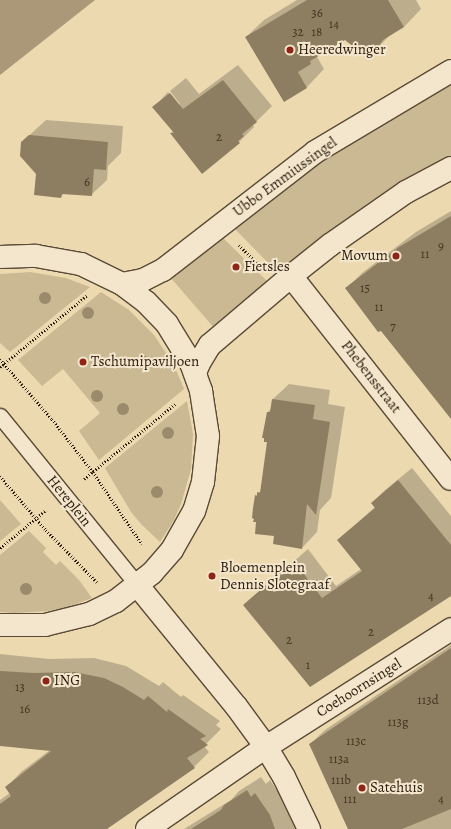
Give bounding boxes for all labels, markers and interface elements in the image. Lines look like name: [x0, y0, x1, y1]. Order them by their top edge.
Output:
house number: 36: [311, 5, 323, 21]
house number: 14: [329, 16, 339, 32]
house number: 32: [292, 24, 304, 40]
house number: 18: [312, 24, 322, 40]
place label: Heeredwinger: [298, 41, 386, 59]
marker: Heeredwinger: [285, 45, 295, 55]
house number: 2: [216, 129, 222, 145]
street label: Ubbo Emmiussingel: [230, 133, 340, 221]
house number: 6: [84, 174, 90, 190]
house number: 9: [438, 238, 444, 254]
house number: 11: [421, 246, 429, 262]
place label: Movum: [341, 247, 388, 265]
marker: Movum: [391, 251, 401, 261]
place label: Fietsles: [244, 258, 290, 276]
marker: Fietsles: [231, 262, 241, 272]
house number: 15: [360, 280, 370, 296]
house number: 11: [375, 299, 383, 315]
house number: 7: [390, 318, 396, 334]
street label: Phebensstraat: [337, 337, 405, 417]
place label: Tschumipaviljoen: [91, 353, 199, 371]
marker: Tschumipaviljoen: [78, 357, 88, 367]
street label: Hereplein: [43, 472, 95, 530]
place label: Bloemenplein Dennis Slotegraaf: [220, 558, 329, 593]
marker: Bloemenplein Dennis Slotegraaf: [207, 571, 217, 581]
house number: 4: [428, 588, 434, 604]
house number: 2: [368, 624, 374, 640]
house number: 2: [286, 632, 292, 648]
street label: Coehoornsingel: [313, 655, 405, 721]
house number: 1: [306, 657, 310, 673]
place label: ING: [54, 672, 80, 690]
marker: ING: [41, 676, 51, 686]
house number: 13: [15, 679, 25, 695]
house number: 113d: [417, 692, 439, 708]
house number: 16: [20, 701, 30, 717]
house number: 113g: [388, 714, 408, 730]
house number: 113c: [346, 733, 366, 749]
house number: 113a: [329, 751, 349, 767]
house number: 111b: [331, 772, 351, 788]
place label: Satehuis: [370, 779, 423, 797]
marker: Satehuis: [357, 783, 367, 793]
house number: 111: [343, 791, 357, 807]
house number: 4: [438, 791, 444, 807]

